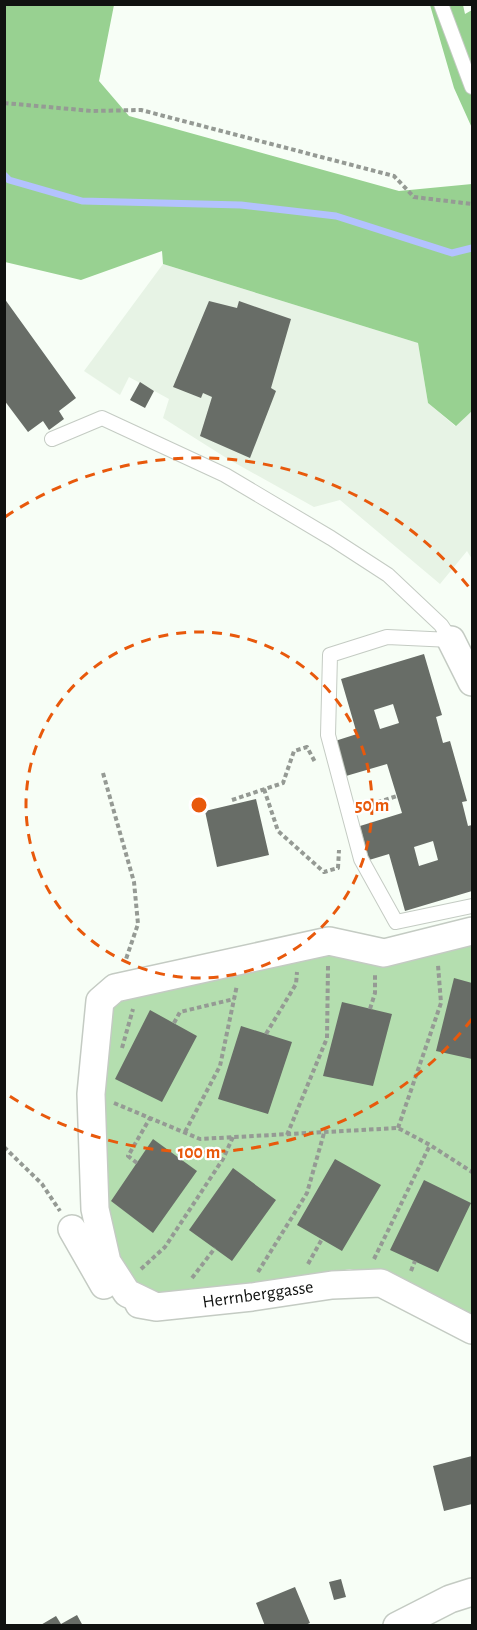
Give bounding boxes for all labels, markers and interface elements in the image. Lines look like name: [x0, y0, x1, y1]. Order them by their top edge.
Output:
centre of rings: [189, 795, 209, 815]
text: 50 m: [355, 797, 389, 815]
text: 100 m: [178, 1144, 220, 1162]
street label: Herrnberggasse: [201, 1278, 315, 1312]

